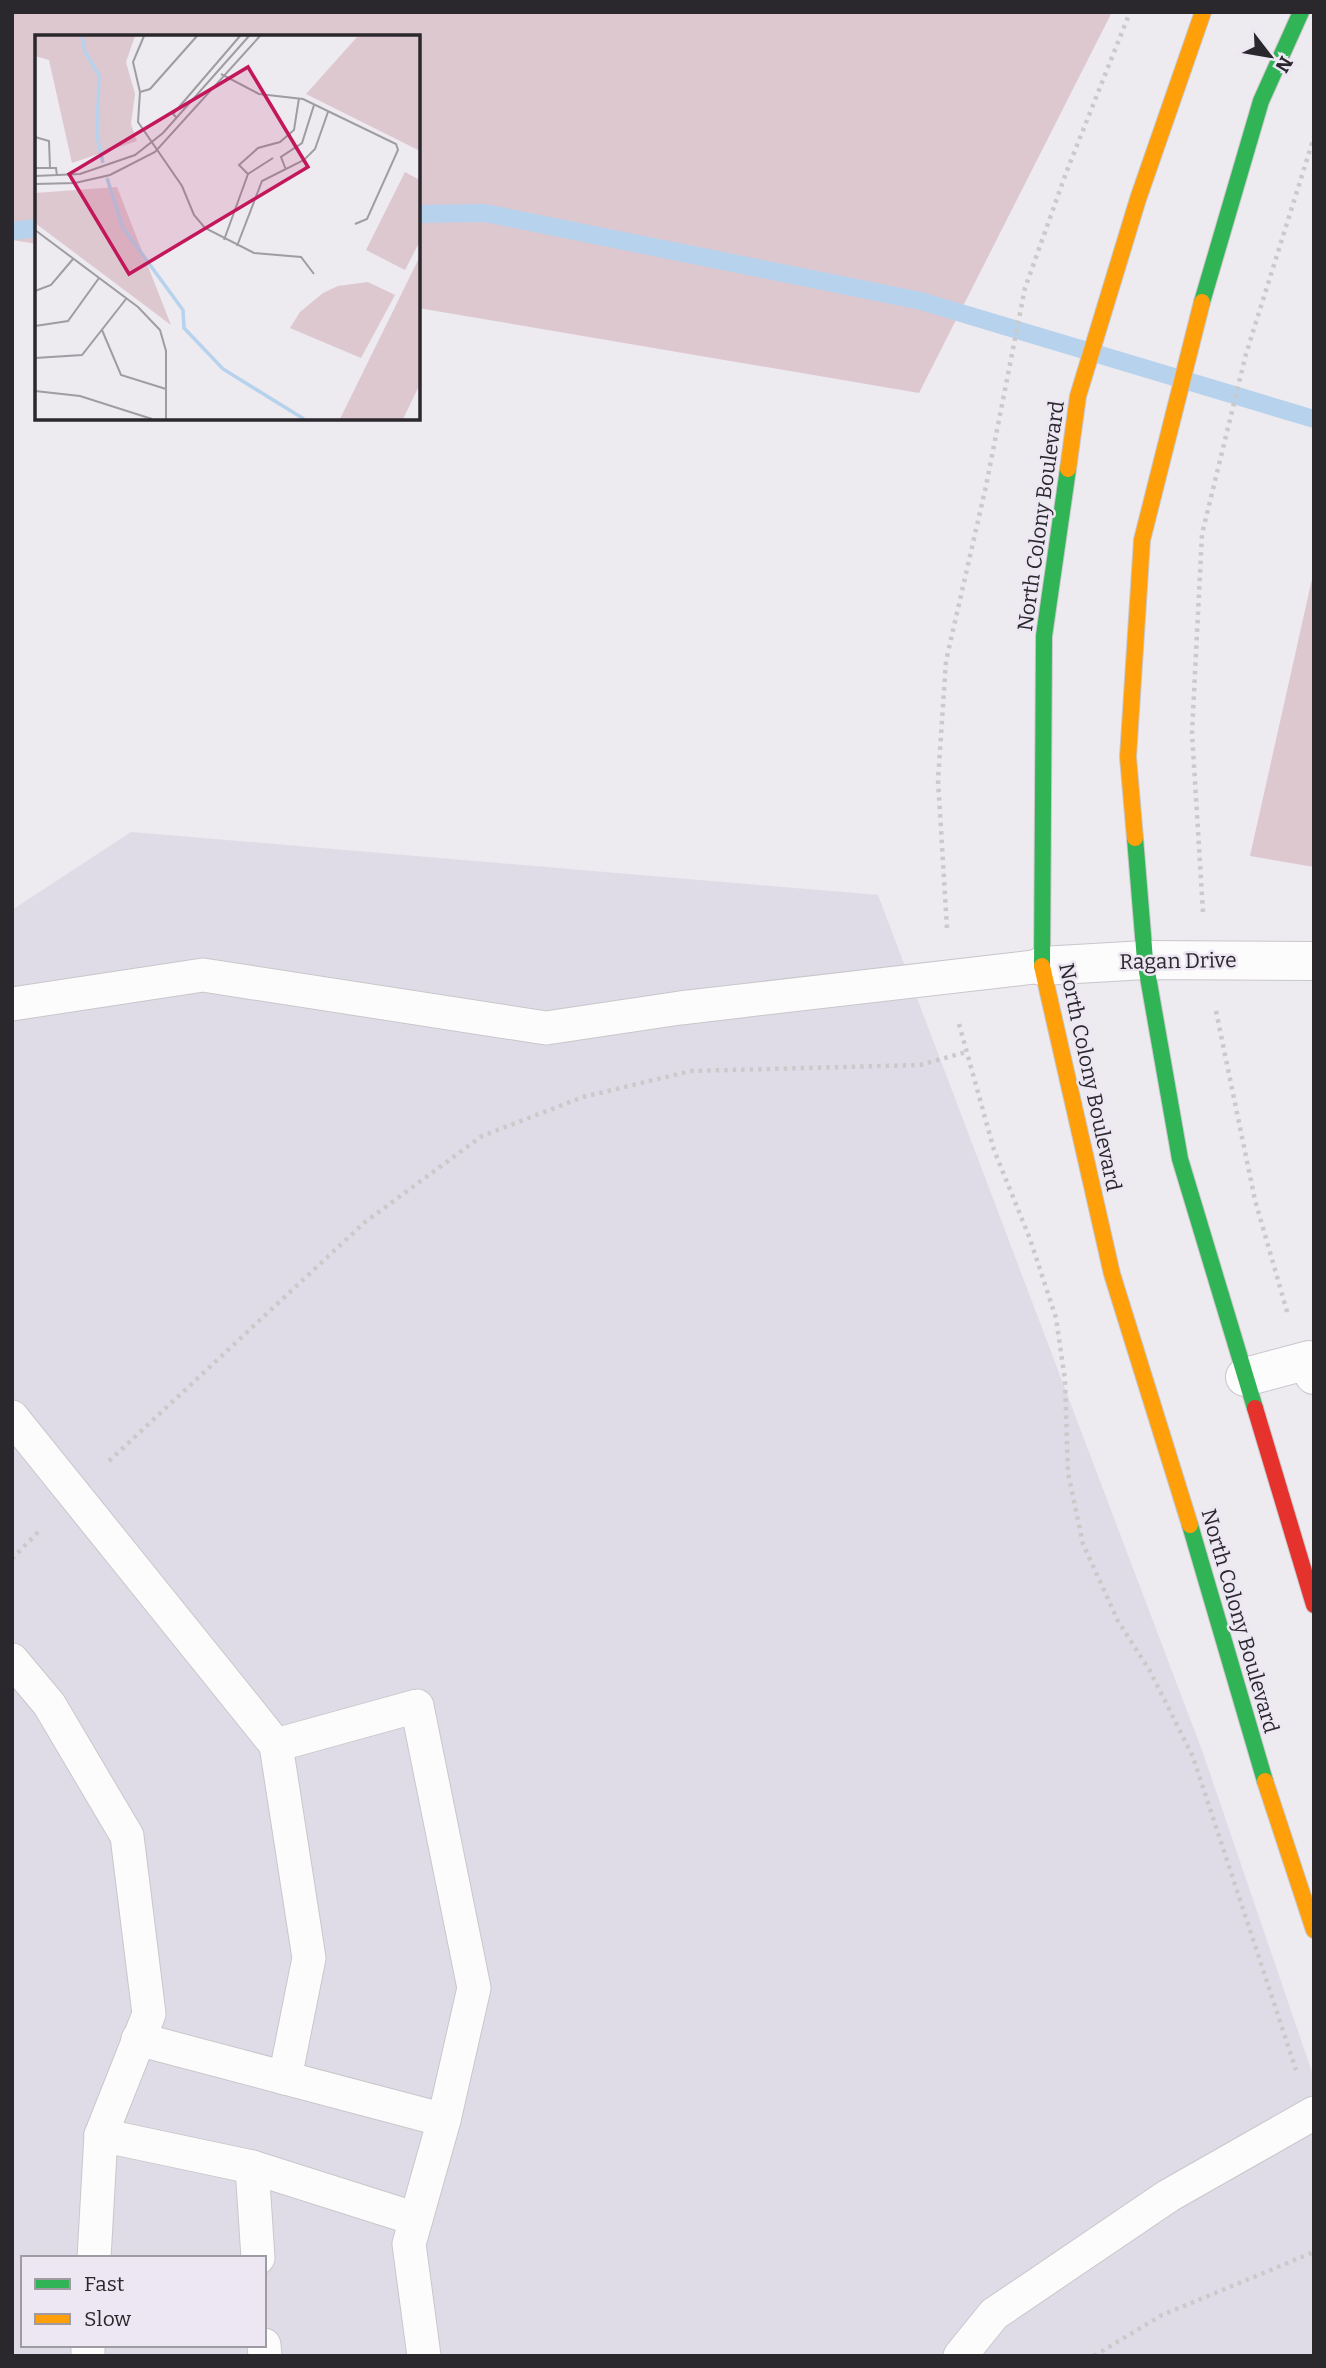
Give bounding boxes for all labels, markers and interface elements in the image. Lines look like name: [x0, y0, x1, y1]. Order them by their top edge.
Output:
north arrow: [1235, 21, 1305, 91]
inset map: [35, 35, 420, 420]
text: N: [1270, 52, 1298, 77]
street label: North Colony Boulevard: [1012, 399, 1070, 633]
street label: Ragan Drive: [1119, 947, 1237, 975]
street label: North Colony Boulevard: [1053, 961, 1127, 1193]
street label: North Colony Boulevard: [1195, 1506, 1285, 1736]
legend: [21, 2256, 266, 2347]
text: Fast: [84, 2271, 125, 2297]
text: Slow: [84, 2306, 131, 2332]

